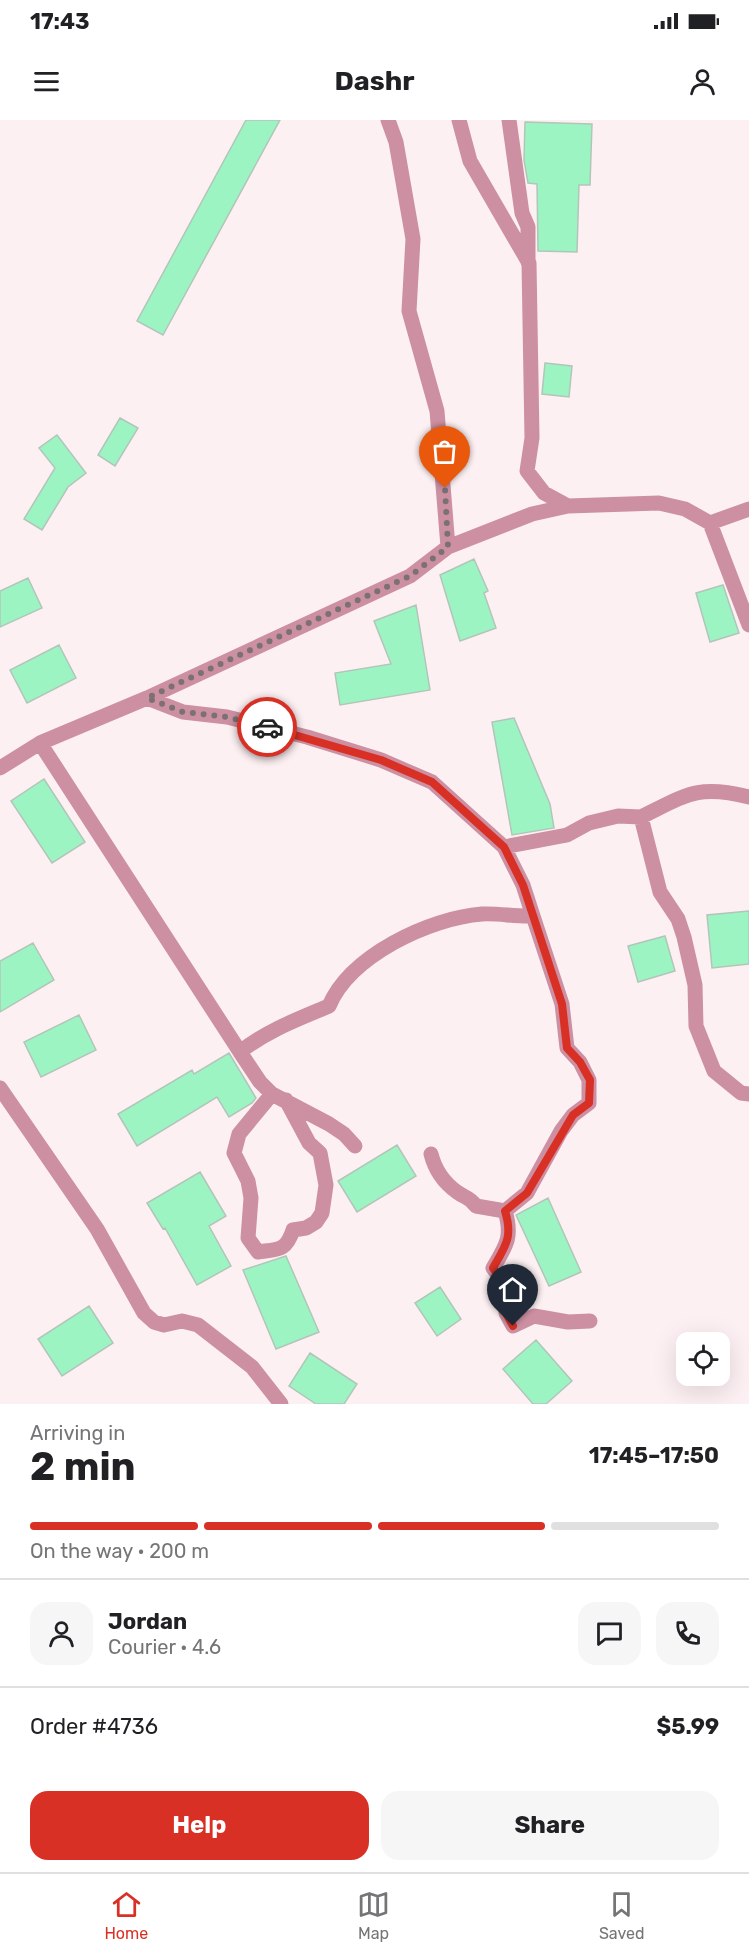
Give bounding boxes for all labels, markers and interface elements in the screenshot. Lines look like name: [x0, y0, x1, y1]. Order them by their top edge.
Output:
text: 17:43: [30, 8, 90, 35]
icon: menu: [30, 65, 63, 98]
text: Dashr: [334, 65, 415, 97]
icon: person: [686, 65, 719, 98]
pin: [419, 426, 470, 488]
icon: bag: [428, 435, 461, 468]
courier: [237, 697, 297, 757]
icon: car: [251, 711, 284, 744]
pin: [487, 1264, 538, 1326]
icon: home: [496, 1273, 529, 1306]
map controls: [676, 1332, 730, 1386]
button: locate: [676, 1332, 730, 1386]
text: Arriving in: [30, 1421, 125, 1445]
text: 17:45–17:50: [589, 1442, 719, 1469]
text: 2 min: [30, 1444, 136, 1490]
text: On the way · 200 m: [30, 1539, 209, 1563]
button: person: [30, 1602, 93, 1665]
button: chat: [578, 1602, 641, 1665]
button: phone: [656, 1602, 719, 1665]
text: Jordan: [108, 1608, 187, 1635]
text: Courier · 4.6: [108, 1635, 221, 1659]
text: Order #4736: [30, 1713, 158, 1740]
text: $5.99: [657, 1713, 719, 1740]
button: Help: [30, 1791, 369, 1860]
button: Share: [381, 1791, 719, 1860]
tab: Home: [104, 1888, 148, 1943]
tab: Map: [357, 1888, 390, 1943]
tab: Saved: [599, 1888, 645, 1943]

